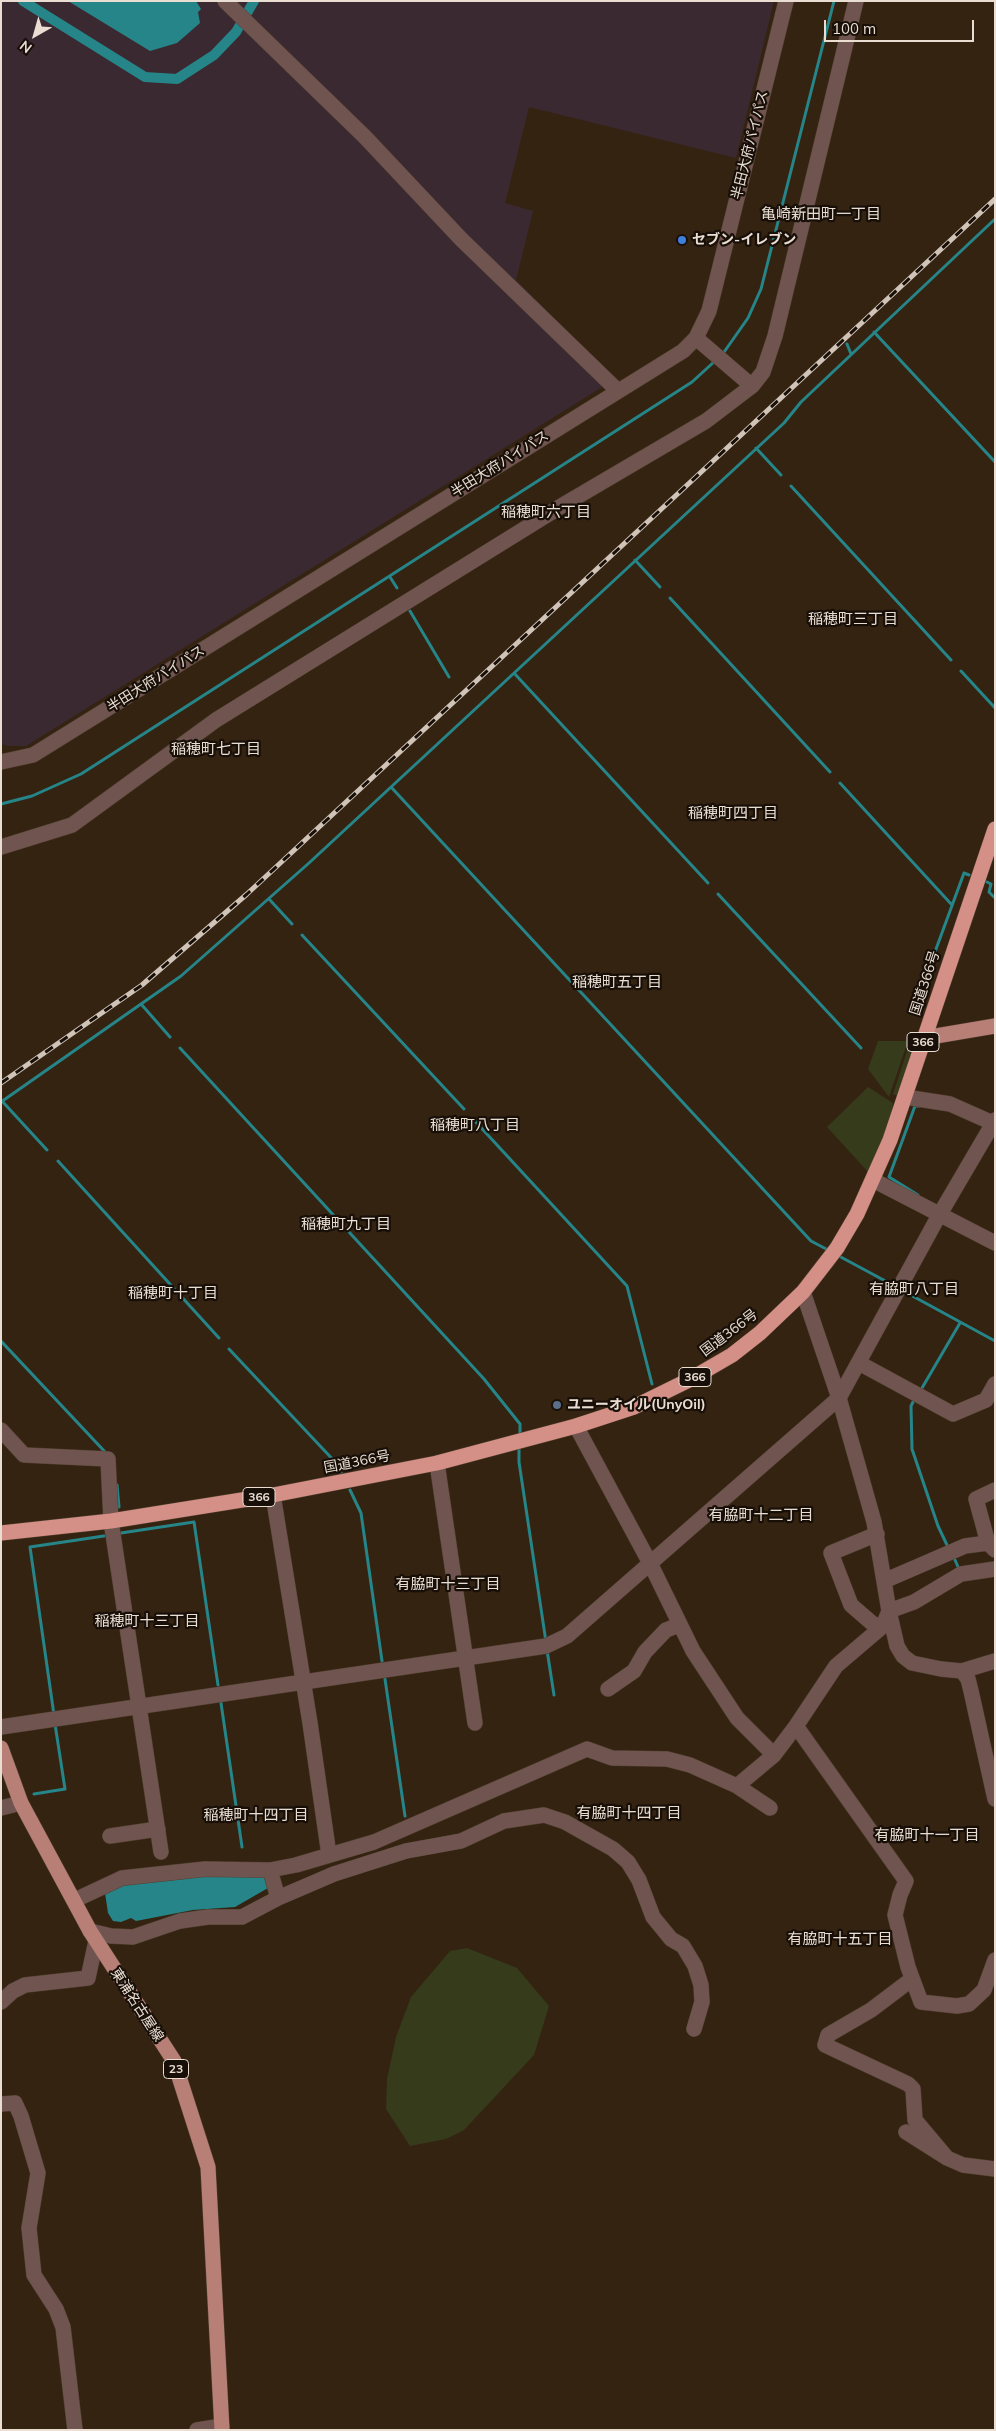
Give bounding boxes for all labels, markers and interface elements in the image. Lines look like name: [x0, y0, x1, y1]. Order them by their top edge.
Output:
north arrow: [10, 10, 60, 60]
scale bar: [826, 10, 976, 42]
text: 100 m: [832, 19, 876, 38]
text: N: [16, 36, 35, 57]
street label: 半田大府パイパス: [728, 89, 772, 201]
district label: 亀崎新田町一丁目: [761, 205, 881, 223]
place label: セブン-イレブン: [692, 232, 796, 248]
marker: セブン-イレブン: [676, 234, 688, 246]
street label: 半田大府パイパス: [448, 427, 552, 501]
district label: 稲穂町六丁目: [501, 503, 591, 521]
district label: 稲穂町三丁目: [808, 610, 898, 628]
street label: 半田大府パイパス: [104, 642, 208, 716]
district label: 稲穂町七丁目: [171, 740, 261, 758]
district label: 稲穂町四丁目: [688, 804, 778, 822]
street label: 国道366号: [907, 948, 943, 1018]
district label: 稲穂町五丁目: [572, 973, 662, 991]
road number: 366: [907, 1032, 939, 1052]
district label: 稲穂町八丁目: [430, 1116, 520, 1134]
district label: 稲穂町九丁目: [301, 1215, 391, 1233]
district label: 有脇町八丁目: [869, 1280, 959, 1298]
district label: 稲穂町十丁目: [128, 1284, 218, 1302]
street label: 国道366号: [697, 1306, 761, 1360]
road number: 366: [679, 1368, 711, 1386]
place label: ユニーオイル(UnyOil): [567, 1397, 706, 1413]
marker: ユニーオイル(UnyOil): [551, 1399, 563, 1411]
street label: 国道366号: [322, 1447, 392, 1477]
road number: 366: [243, 1488, 275, 1506]
district label: 有脇町十二丁目: [709, 1506, 813, 1524]
district label: 有脇町十三丁目: [396, 1575, 500, 1593]
district label: 稲穂町十三丁目: [95, 1612, 199, 1630]
district label: 有脇町十四丁目: [577, 1804, 681, 1822]
district label: 稲穂町十四丁目: [204, 1806, 308, 1824]
district label: 有脇町十一丁目: [875, 1826, 979, 1844]
district label: 有脇町十五丁目: [788, 1930, 892, 1948]
street label: 東浦名古屋線: [107, 1965, 167, 2045]
road number: 23: [164, 2060, 188, 2078]

